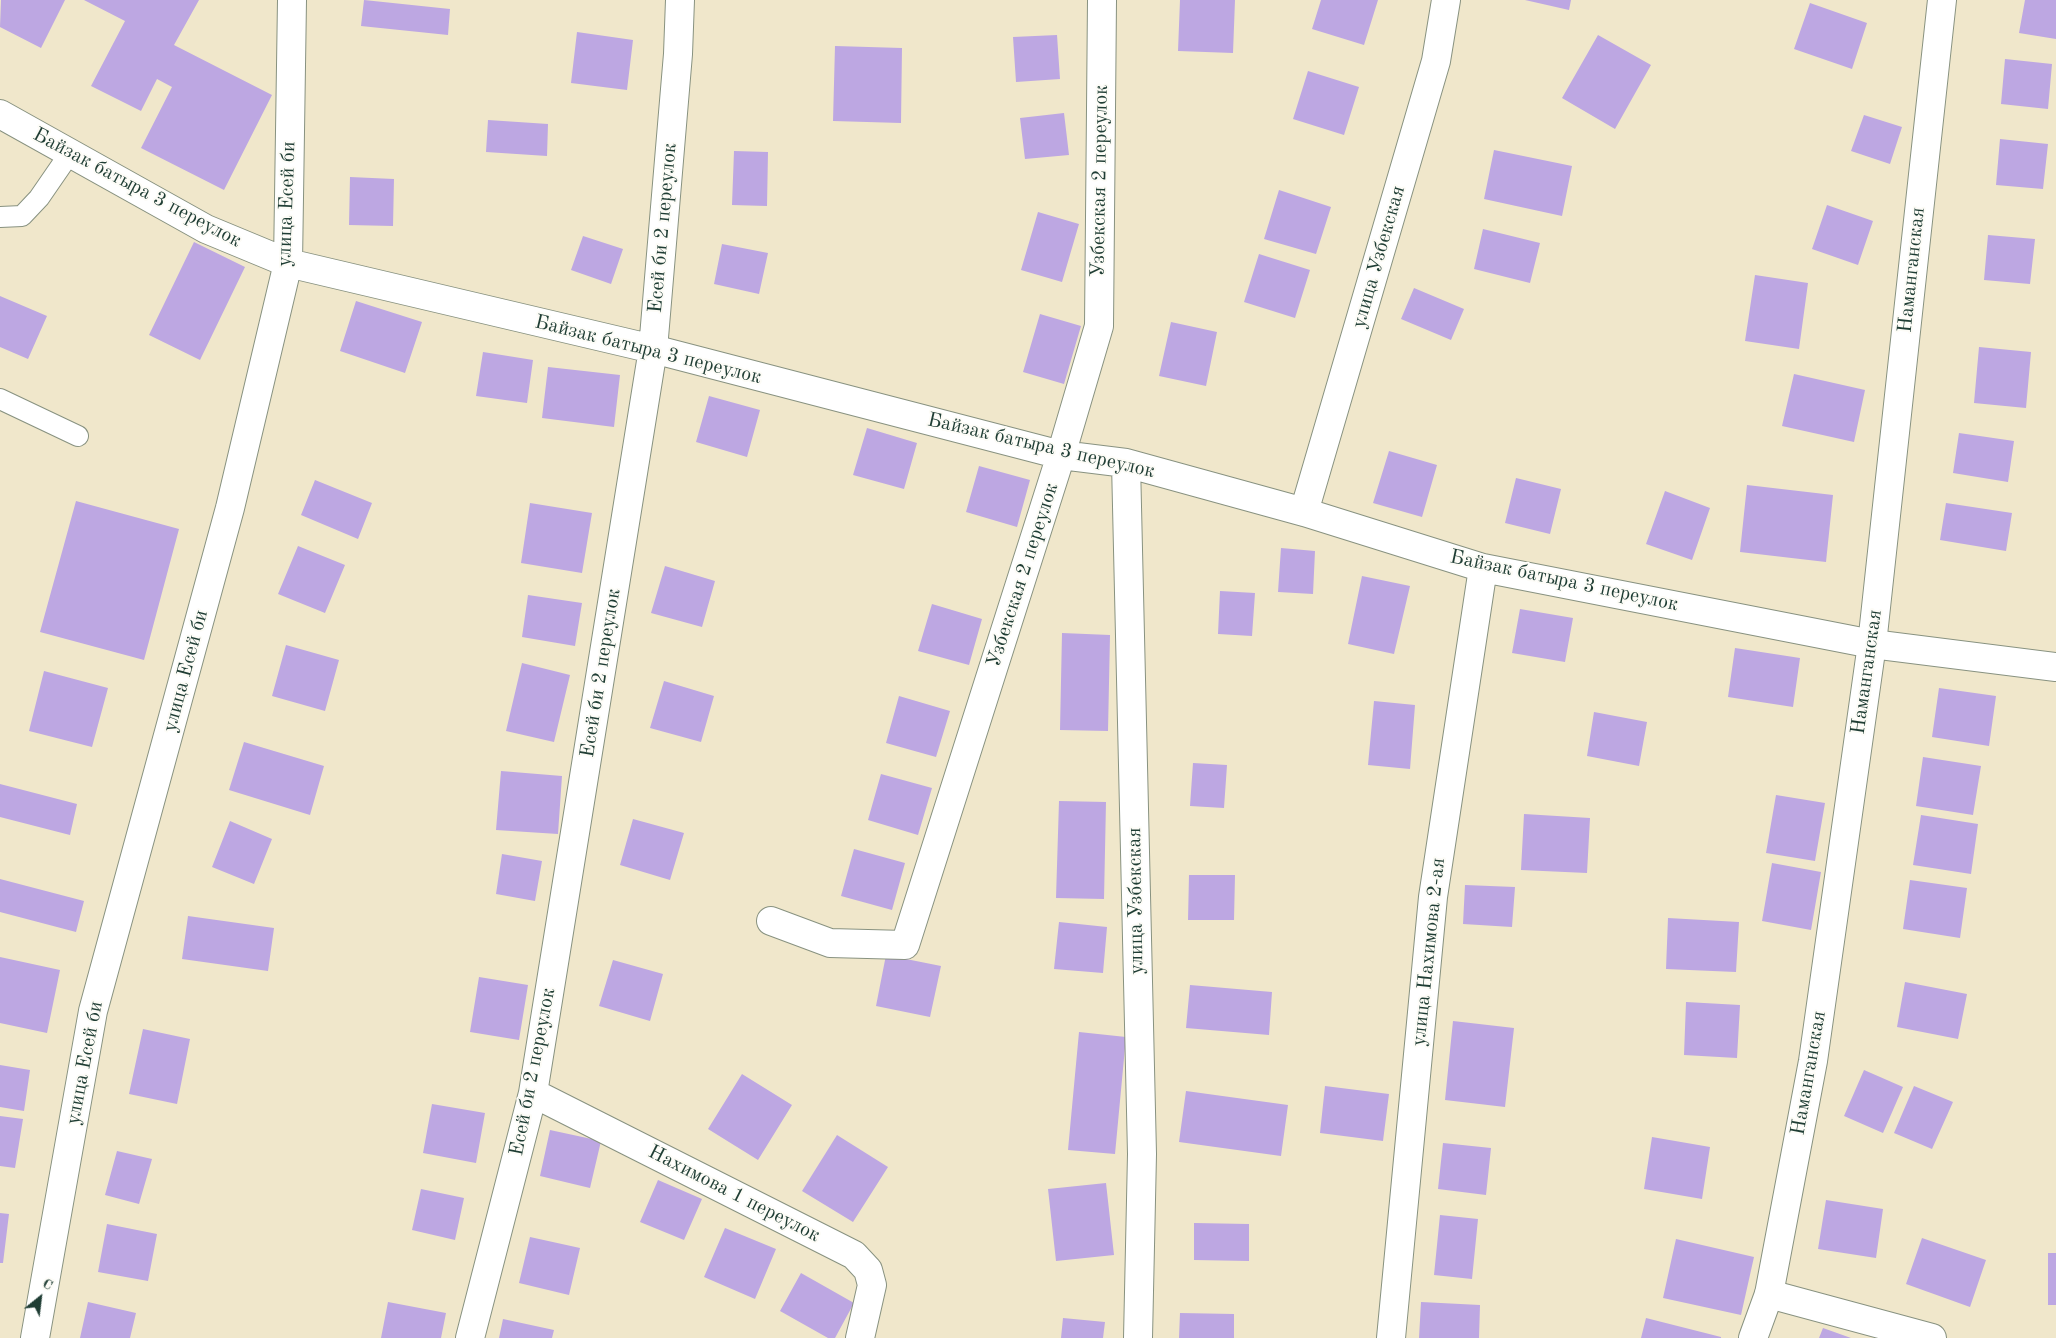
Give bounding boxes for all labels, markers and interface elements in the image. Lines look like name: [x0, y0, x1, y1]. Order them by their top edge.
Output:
street label: Узбекская 2 переулок: [1086, 85, 1114, 277]
street label: Байзак батыра 3 переулок: [29, 123, 245, 253]
street label: улица Есей би: [273, 141, 301, 267]
street label: Есей би 2 переулок: [644, 142, 682, 314]
street label: улица Узбекская: [1347, 183, 1411, 331]
street label: Наманганская: [1893, 206, 1931, 334]
street label: Байзак батыра 3 переулок: [532, 310, 764, 390]
street label: Байзак батыра 3 переулок: [925, 408, 1157, 484]
street label: Узбекская 2 переулок: [982, 480, 1064, 670]
street label: Байзак батыра 3 переулок: [1448, 545, 1680, 617]
street label: Есей би 2 переулок: [576, 587, 626, 759]
street label: улица Есей би: [158, 607, 214, 735]
street label: Наманганская: [1846, 608, 1888, 736]
street label: улица Узбекская: [1123, 827, 1149, 975]
street label: улица Нахимова 2-ая: [1407, 857, 1451, 1047]
street label: Есей би 2 переулок: [505, 986, 561, 1158]
street label: улица Есей би: [61, 999, 109, 1127]
street label: Наманганская: [1786, 1009, 1832, 1137]
street label: Нахимова 1 переулок: [644, 1140, 824, 1248]
north arrow: [15, 1273, 65, 1323]
text: С: [40, 1277, 55, 1293]

